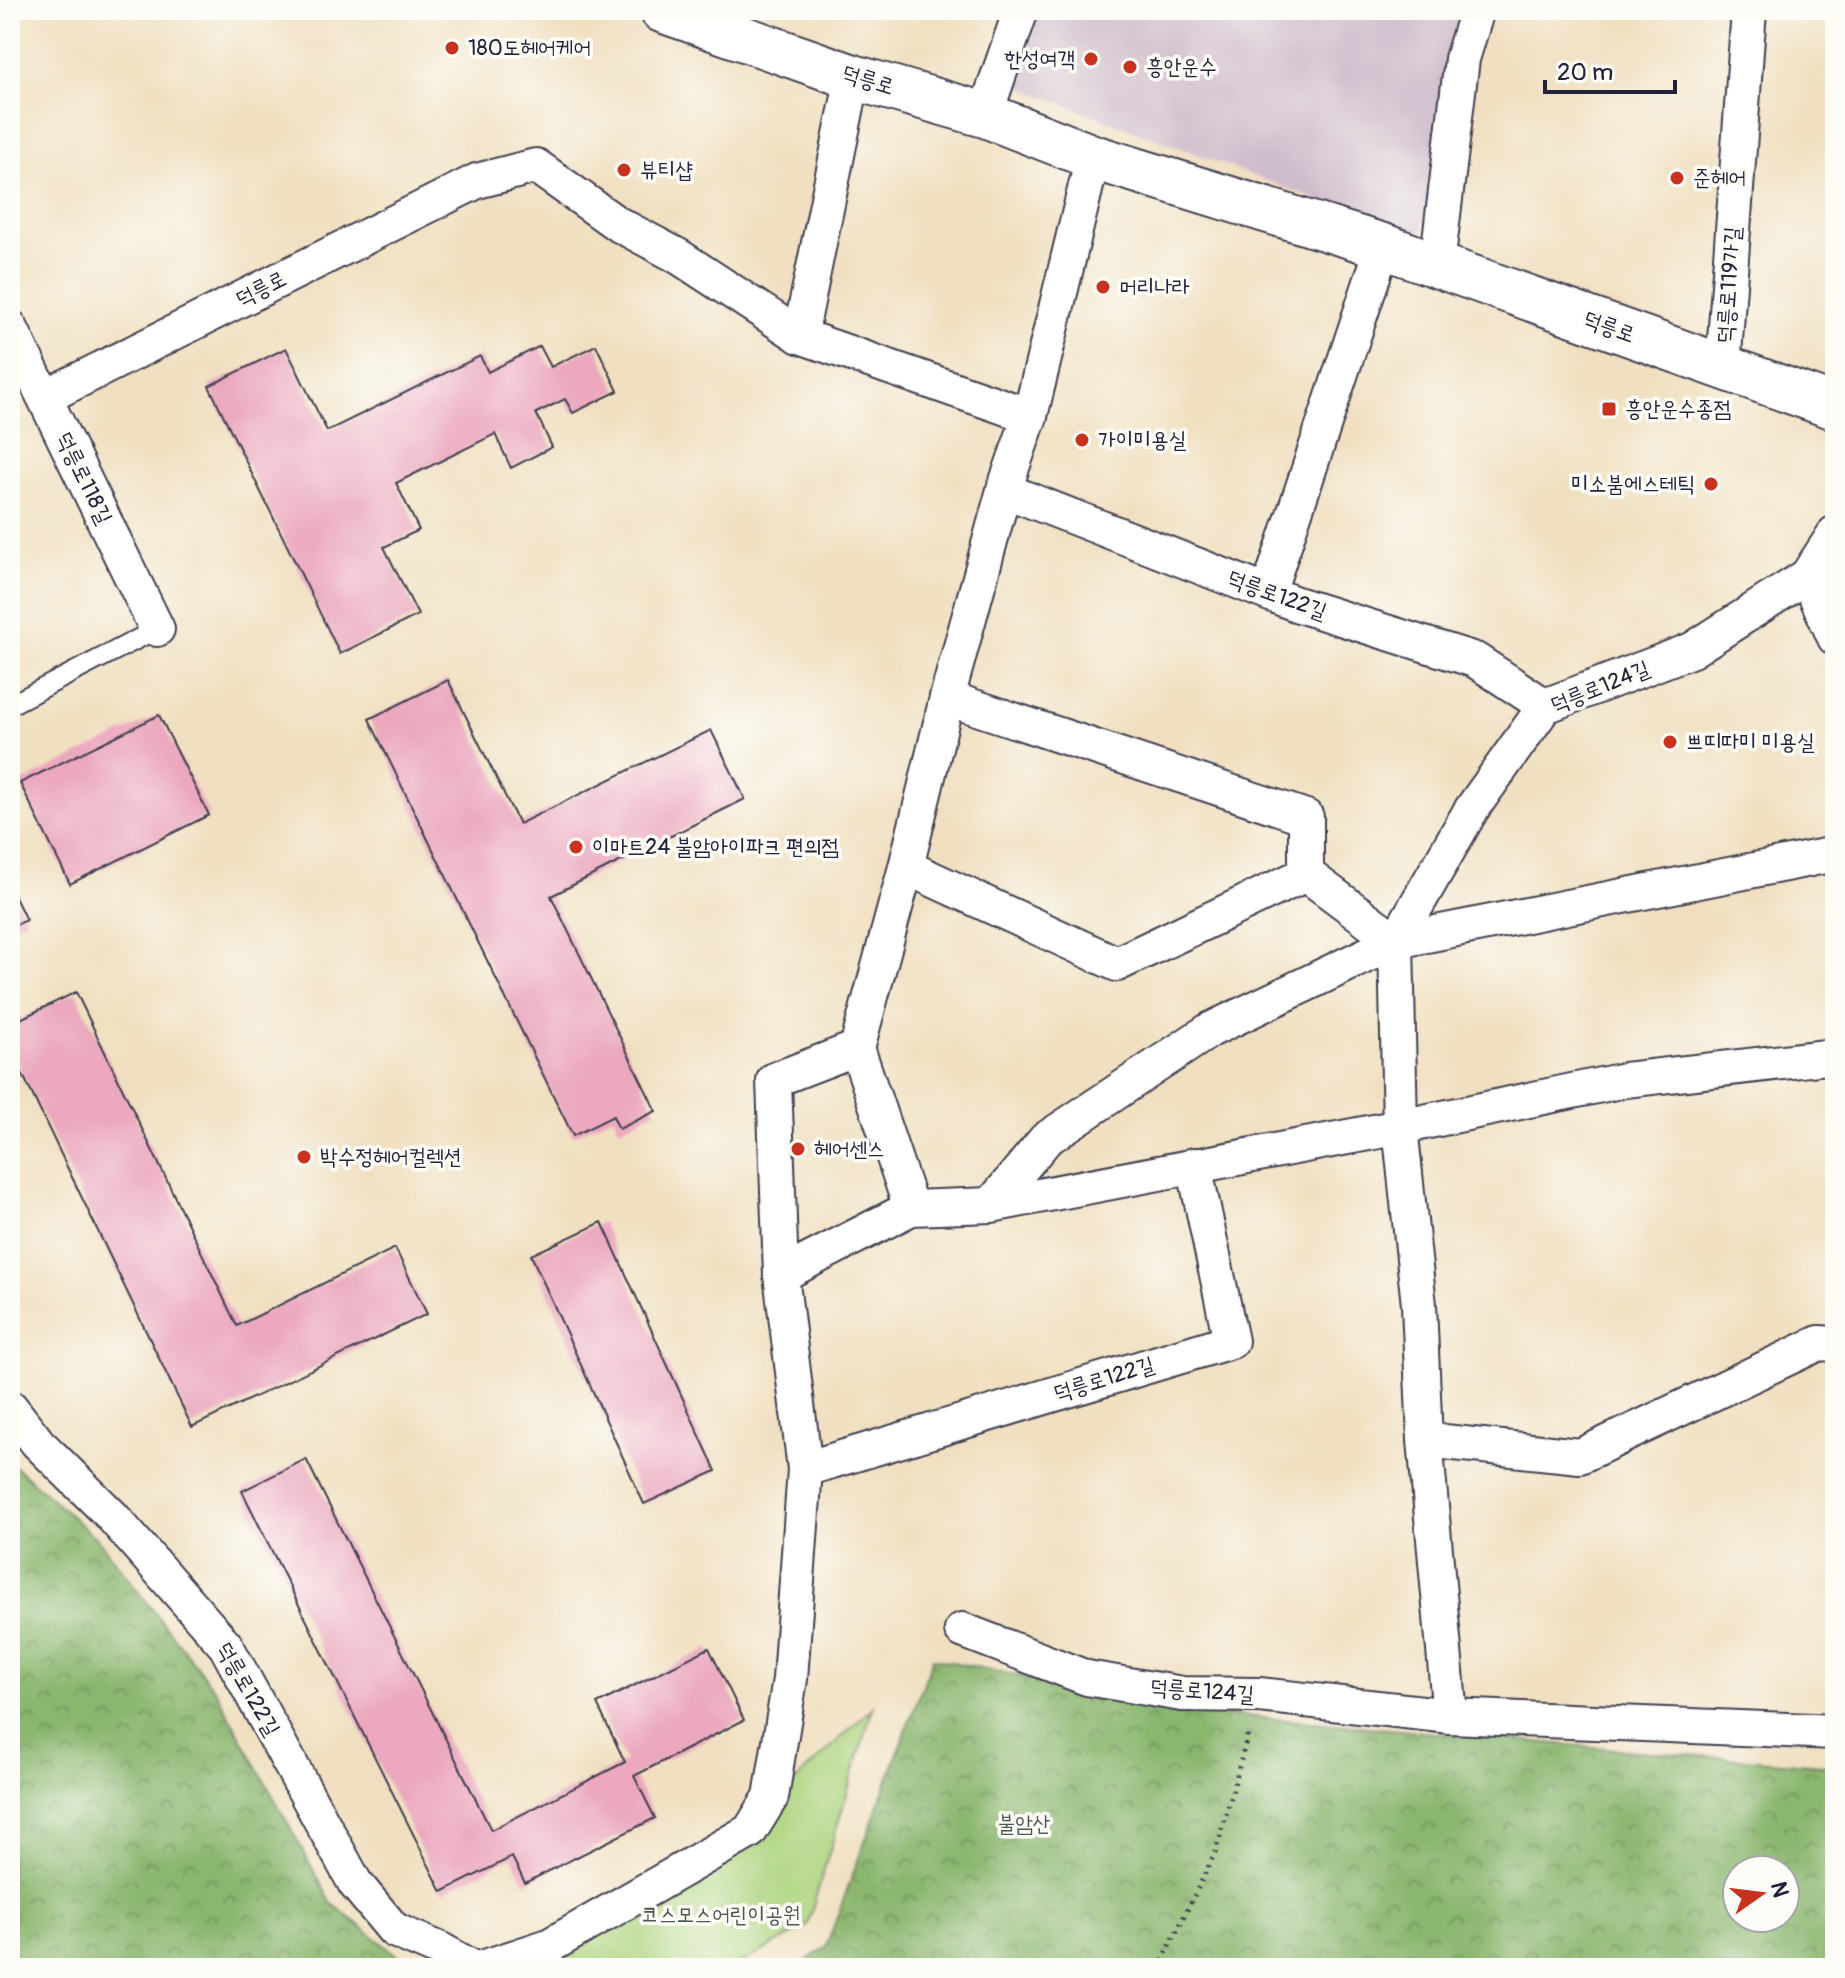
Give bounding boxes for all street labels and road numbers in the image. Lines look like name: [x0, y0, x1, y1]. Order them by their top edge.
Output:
street label: 덕릉로: [839, 59, 897, 101]
street label: 덕릉로119가길: [1711, 225, 1747, 344]
street label: 덕릉로: [231, 264, 291, 314]
street label: 덕릉로: [1579, 305, 1639, 349]
street label: 덕릉로118길: [50, 427, 118, 529]
street label: 덕릉로122길: [1223, 564, 1331, 626]
street label: 덕릉로124길: [1546, 654, 1654, 720]
street label: 덕릉로122길: [1050, 1350, 1158, 1408]
street label: 덕릉로122길: [210, 1637, 286, 1741]
street label: 덕릉로124길: [1149, 1673, 1255, 1709]

